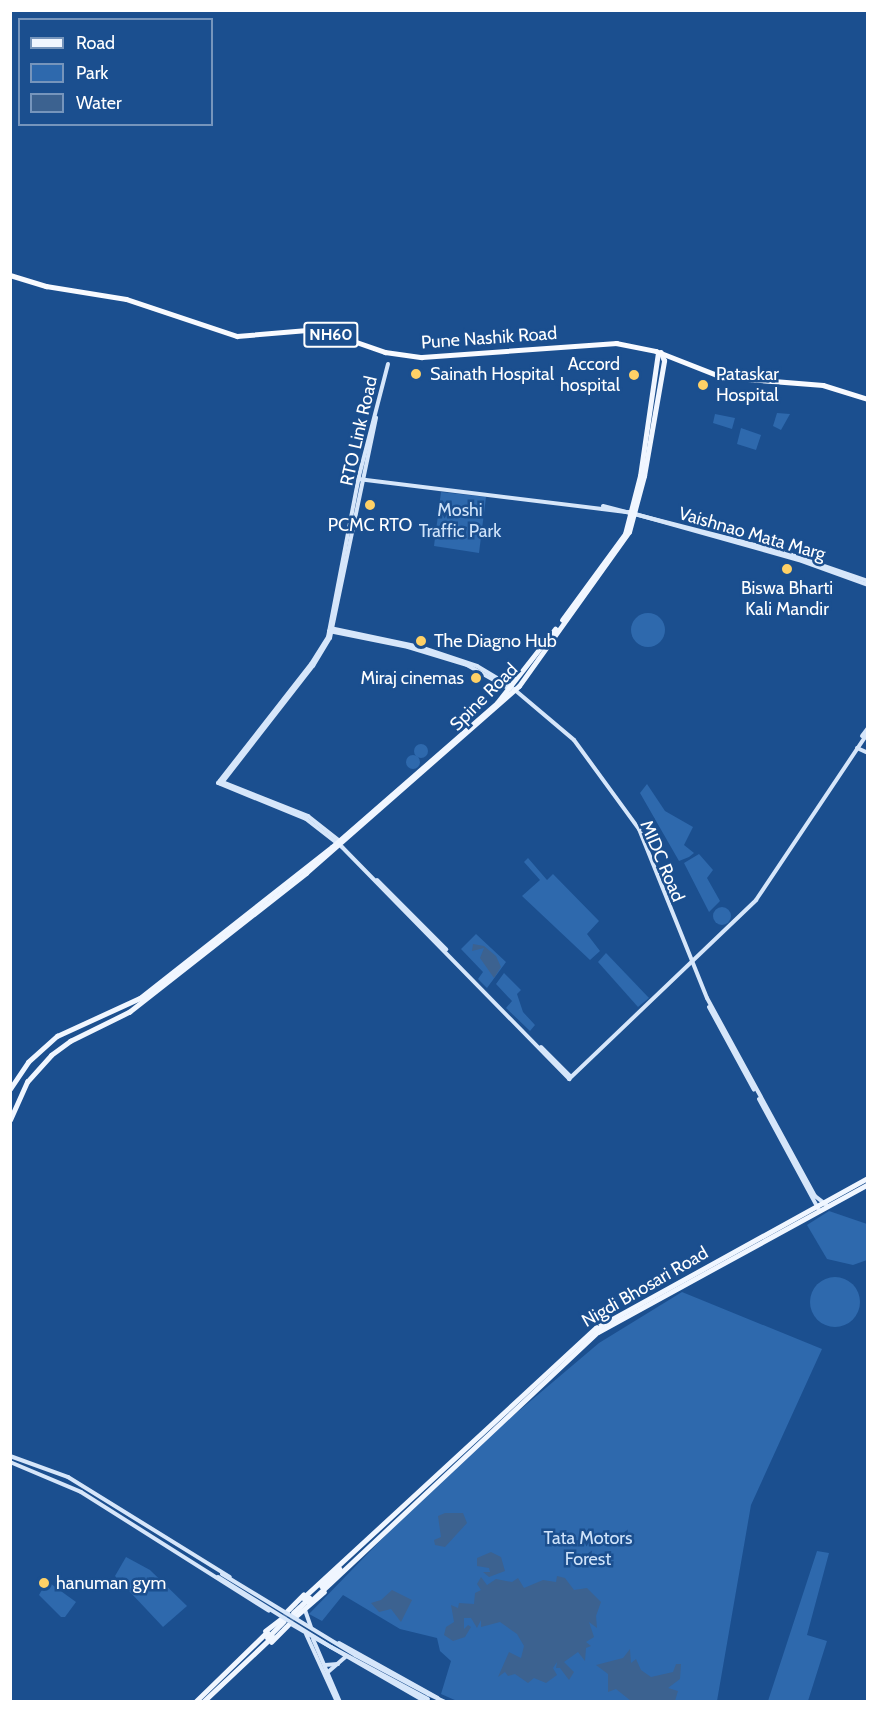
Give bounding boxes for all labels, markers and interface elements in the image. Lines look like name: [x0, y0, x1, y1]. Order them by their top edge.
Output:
legend: [18, 18, 213, 126]
text: Road: [76, 32, 115, 54]
text: Park: [76, 62, 108, 84]
text: Water: [76, 92, 122, 114]
road number: NH60: [302, 322, 360, 348]
street label: Pune Nashik Road: [420, 322, 558, 354]
place label: Accord hospital: [560, 354, 620, 397]
place label: Sainath Hospital: [430, 363, 554, 385]
place label: Pataskar Hospital: [716, 364, 779, 406]
marker: Sainath Hospital: [407, 365, 425, 383]
marker: Accord hospital: [625, 366, 643, 384]
street label: RTO Link Road: [336, 374, 382, 488]
marker: Pataskar Hospital: [694, 376, 712, 394]
marker: PCMC RTO: [363, 498, 377, 512]
park label: Moshi Traffic Park: [419, 500, 501, 542]
street label: Vaishnao Mata Marg: [676, 503, 828, 565]
place label: PCMC RTO: [328, 514, 412, 536]
marker: Biswa Bharti Kali Mandir: [780, 562, 794, 576]
place label: Biswa Bharti Kali Mandir: [741, 578, 833, 620]
place label: The Diagno Hub: [434, 630, 557, 652]
marker: The Diagno Hub: [412, 632, 430, 650]
street label: Spine Road: [446, 659, 522, 735]
place label: Miraj cinemas: [361, 667, 464, 689]
marker: Miraj cinemas: [469, 671, 483, 685]
street label: MIDC Road: [635, 817, 689, 905]
street label: Nigdi Bhosari Road: [578, 1242, 712, 1332]
park label: Tata Motors Forest: [544, 1528, 632, 1570]
place label: hanuman gym: [56, 1572, 166, 1594]
marker: hanuman gym: [37, 1576, 51, 1590]

